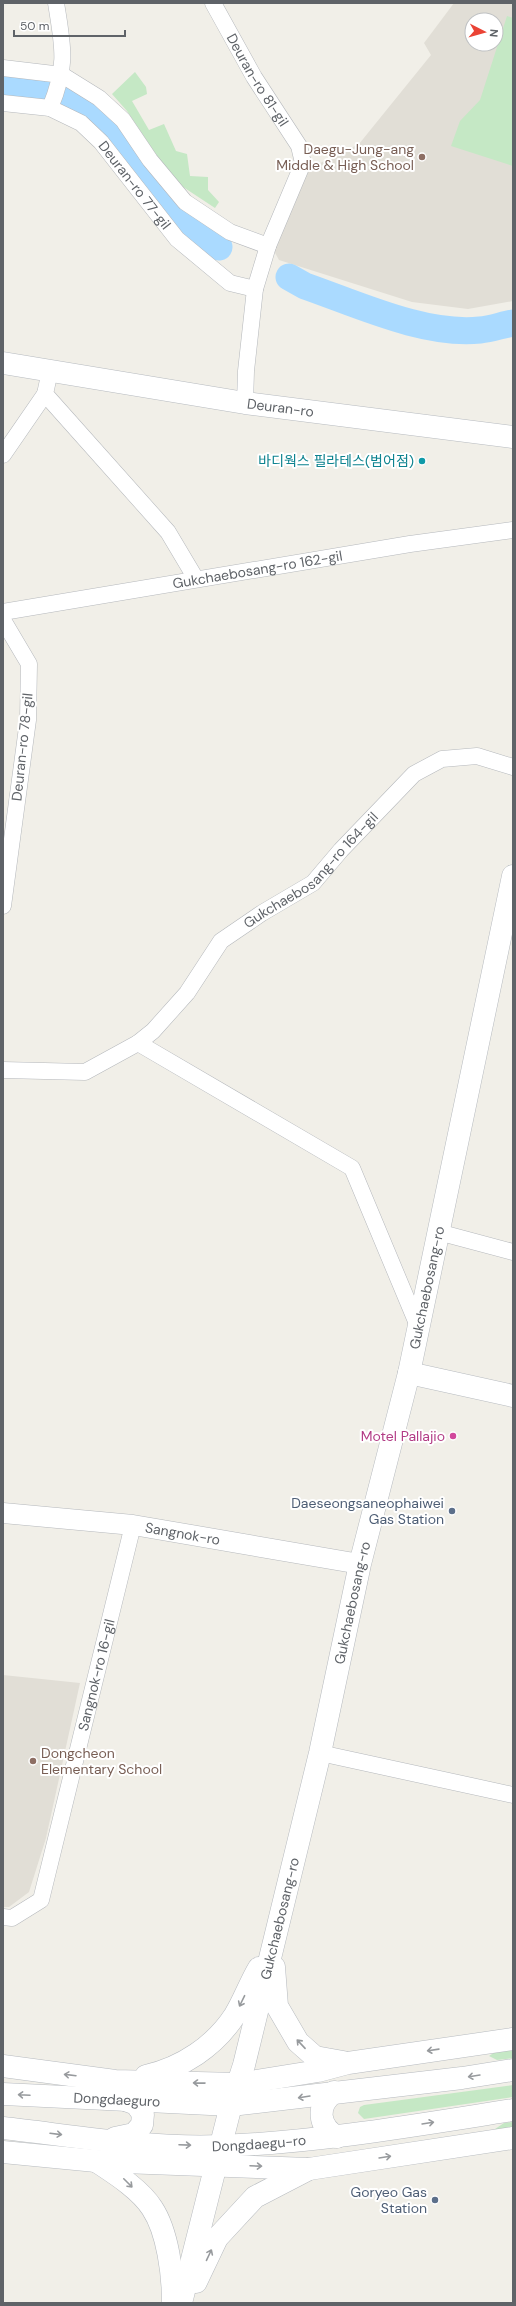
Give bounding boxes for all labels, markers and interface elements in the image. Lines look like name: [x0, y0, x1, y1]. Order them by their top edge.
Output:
scale bar: [14, 12, 125, 38]
north arrow: [464, 12, 504, 52]
text: 50 m: [20, 18, 49, 34]
text: N: [487, 28, 501, 38]
street label: Deuran-ro 81-gil: [223, 30, 293, 130]
street label: Deuran-ro 77-gil: [95, 137, 175, 233]
place label: Daegu-Jung-ang Middle & High School: [276, 140, 414, 174]
marker: Daegu-Jung-ang Middle & High School: [417, 152, 427, 162]
street label: Deuran-ro: [246, 394, 315, 421]
place label: 바디웍스 필라테스(범어점): [258, 452, 414, 470]
marker: 바디웍스 필라테스(범어점): [417, 456, 427, 466]
street label: Gukchaebosang-ro 162-gil: [171, 546, 344, 593]
street label: Deuran-ro 78-gil: [7, 692, 37, 802]
street label: Gukchaebosang-ro 164-gil: [240, 808, 382, 932]
street label: Gukchaebosang-ro: [405, 1224, 449, 1351]
place label: Motel Pallajio: [361, 1427, 445, 1445]
marker: Motel Pallajio: [448, 1431, 458, 1441]
place label: Daeseongsaneophaiwei Gas Station: [291, 1494, 444, 1528]
marker: Daeseongsaneophaiwei Gas Station: [447, 1506, 457, 1516]
street label: Sangnok-ro: [144, 1518, 222, 1549]
street label: Gukchaebosang-ro: [330, 1539, 374, 1666]
street label: Sangnok-ro 16-gil: [74, 1617, 119, 1733]
place label: Dongcheon Elementary School: [41, 1744, 162, 1778]
marker: Dongcheon Elementary School: [28, 1756, 38, 1766]
street label: Gukchaebosang-ro: [256, 1856, 303, 1982]
one-way arrow: [237, 1995, 245, 2007]
one-way arrow: [296, 2039, 306, 2049]
one-way arrow: [427, 2046, 440, 2054]
one-way arrow: [64, 2071, 77, 2079]
one-way arrow: [468, 2073, 481, 2081]
one-way arrow: [193, 2079, 206, 2086]
street label: Dongdaeguro: [73, 2088, 161, 2111]
one-way arrow: [18, 2091, 31, 2099]
one-way arrow: [298, 2093, 311, 2101]
one-way arrow: [421, 2119, 434, 2127]
one-way arrow: [49, 2130, 62, 2138]
street label: Dongdaegu-ro: [211, 2131, 307, 2155]
one-way arrow: [178, 2141, 191, 2149]
one-way arrow: [378, 2153, 391, 2161]
one-way arrow: [249, 2162, 262, 2170]
one-way arrow: [123, 2178, 133, 2188]
place label: Goryeo Gas Station: [351, 2183, 427, 2217]
marker: Goryeo Gas Station: [430, 2195, 440, 2205]
one-way arrow: [206, 2249, 213, 2261]

